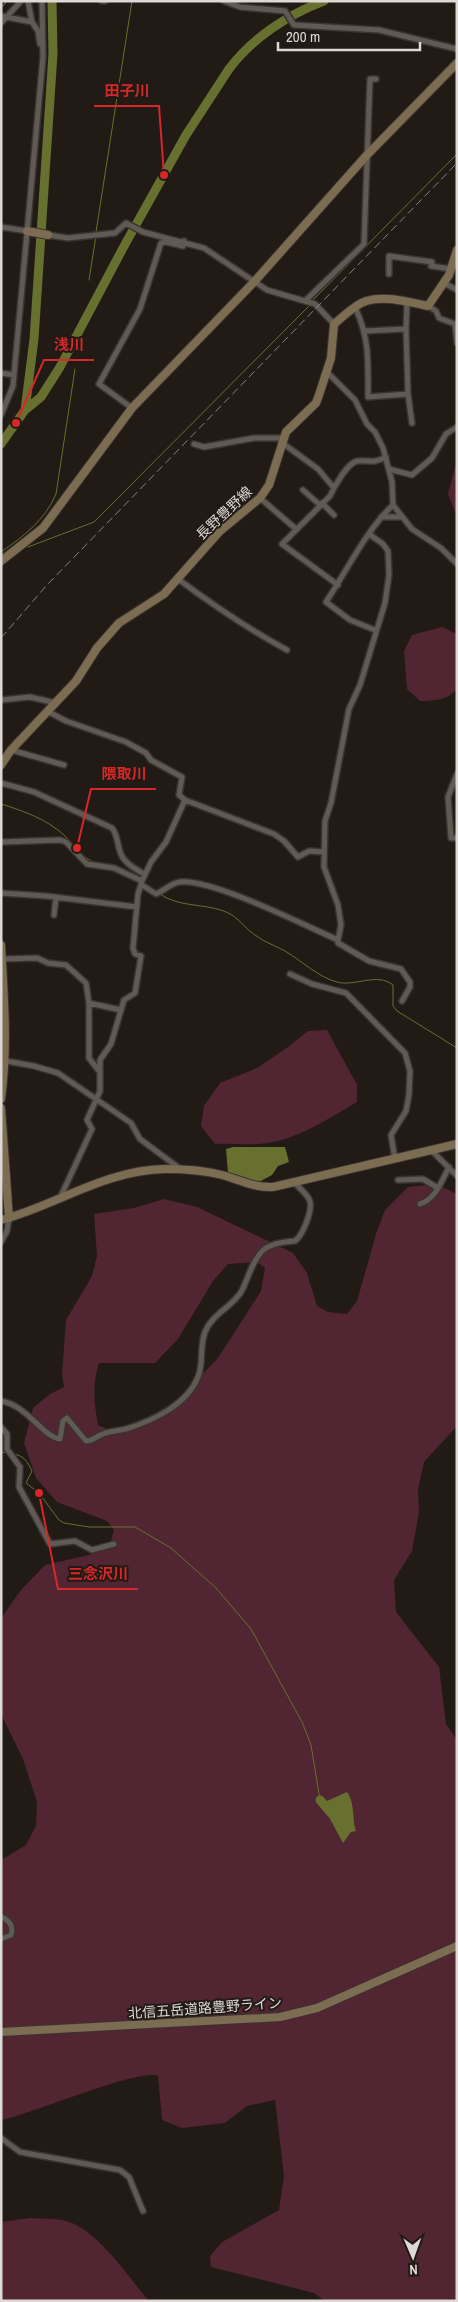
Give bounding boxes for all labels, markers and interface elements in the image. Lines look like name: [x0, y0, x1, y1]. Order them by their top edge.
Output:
scale bar: [278, 20, 420, 52]
text: 200 m: [286, 26, 320, 47]
callout: 田子川: [94, 76, 159, 106]
text: 田子川: [104, 80, 150, 101]
callout: 浅川: [44, 330, 94, 360]
text: 浅川: [54, 334, 84, 355]
street label: 長野豊野線: [192, 483, 256, 543]
callout: 隈取川: [91, 759, 156, 789]
text: 隈取川: [101, 763, 147, 784]
callout: 三念沢川: [58, 1559, 138, 1589]
text: 三念沢川: [68, 1563, 128, 1584]
street label: 北信五岳道路豊野ライン: [128, 1994, 282, 2022]
north arrow: [388, 2232, 438, 2282]
text: N: [409, 2261, 418, 2279]

